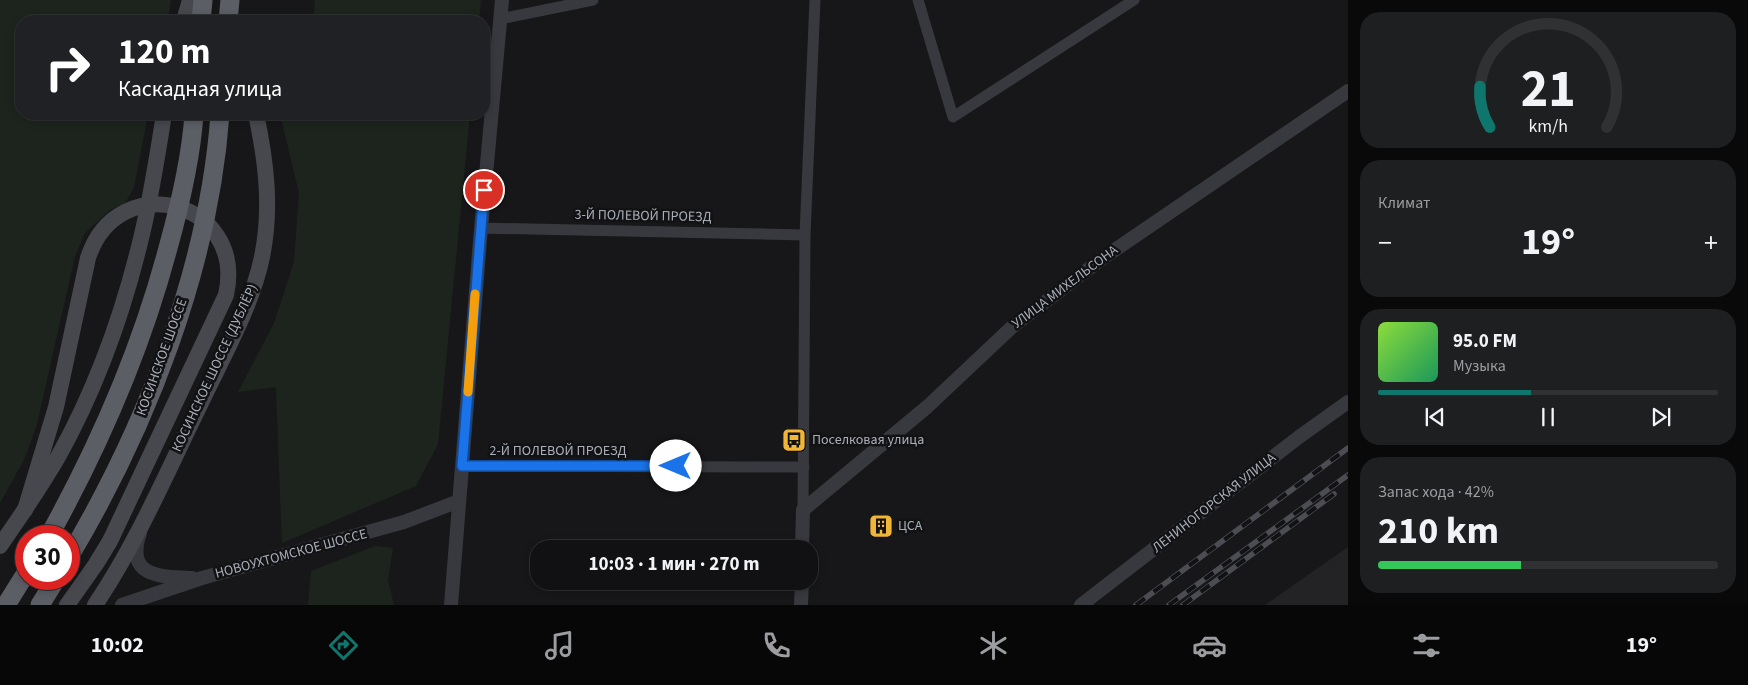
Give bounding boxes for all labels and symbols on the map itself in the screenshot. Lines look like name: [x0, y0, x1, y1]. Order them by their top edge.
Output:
pin: [463, 169, 505, 211]
street label: 3-Й ПОЛЕВОЙ ПРОЕЗД: [574, 205, 712, 227]
street label: УЛИЦА МИХЕЛЬСОНА: [1008, 240, 1123, 334]
street label: КОСИНСКОЕ ШОССЕ (ДУБЛЁР): [167, 281, 263, 455]
street label: КОСИНСКОЕ ШОССЕ: [131, 296, 193, 418]
bus stop icon: Поселковая улица: [781, 427, 807, 453]
place label: Поселковая улица: [812, 430, 924, 450]
position arrow: [649, 439, 701, 491]
street label: 2-Й ПОЛЕВОЙ ПРОЕЗД: [490, 441, 627, 461]
street label: ЛЕНИНОГОРСКАЯ УЛИЦА: [1148, 448, 1280, 558]
building icon: ЦСА: [868, 513, 894, 539]
place label: ЦСА: [898, 516, 923, 536]
street label: НОВОУХТОМСКОЕ ШОССЕ: [213, 524, 369, 584]
speed limit sign: 30: [15, 525, 80, 590]

